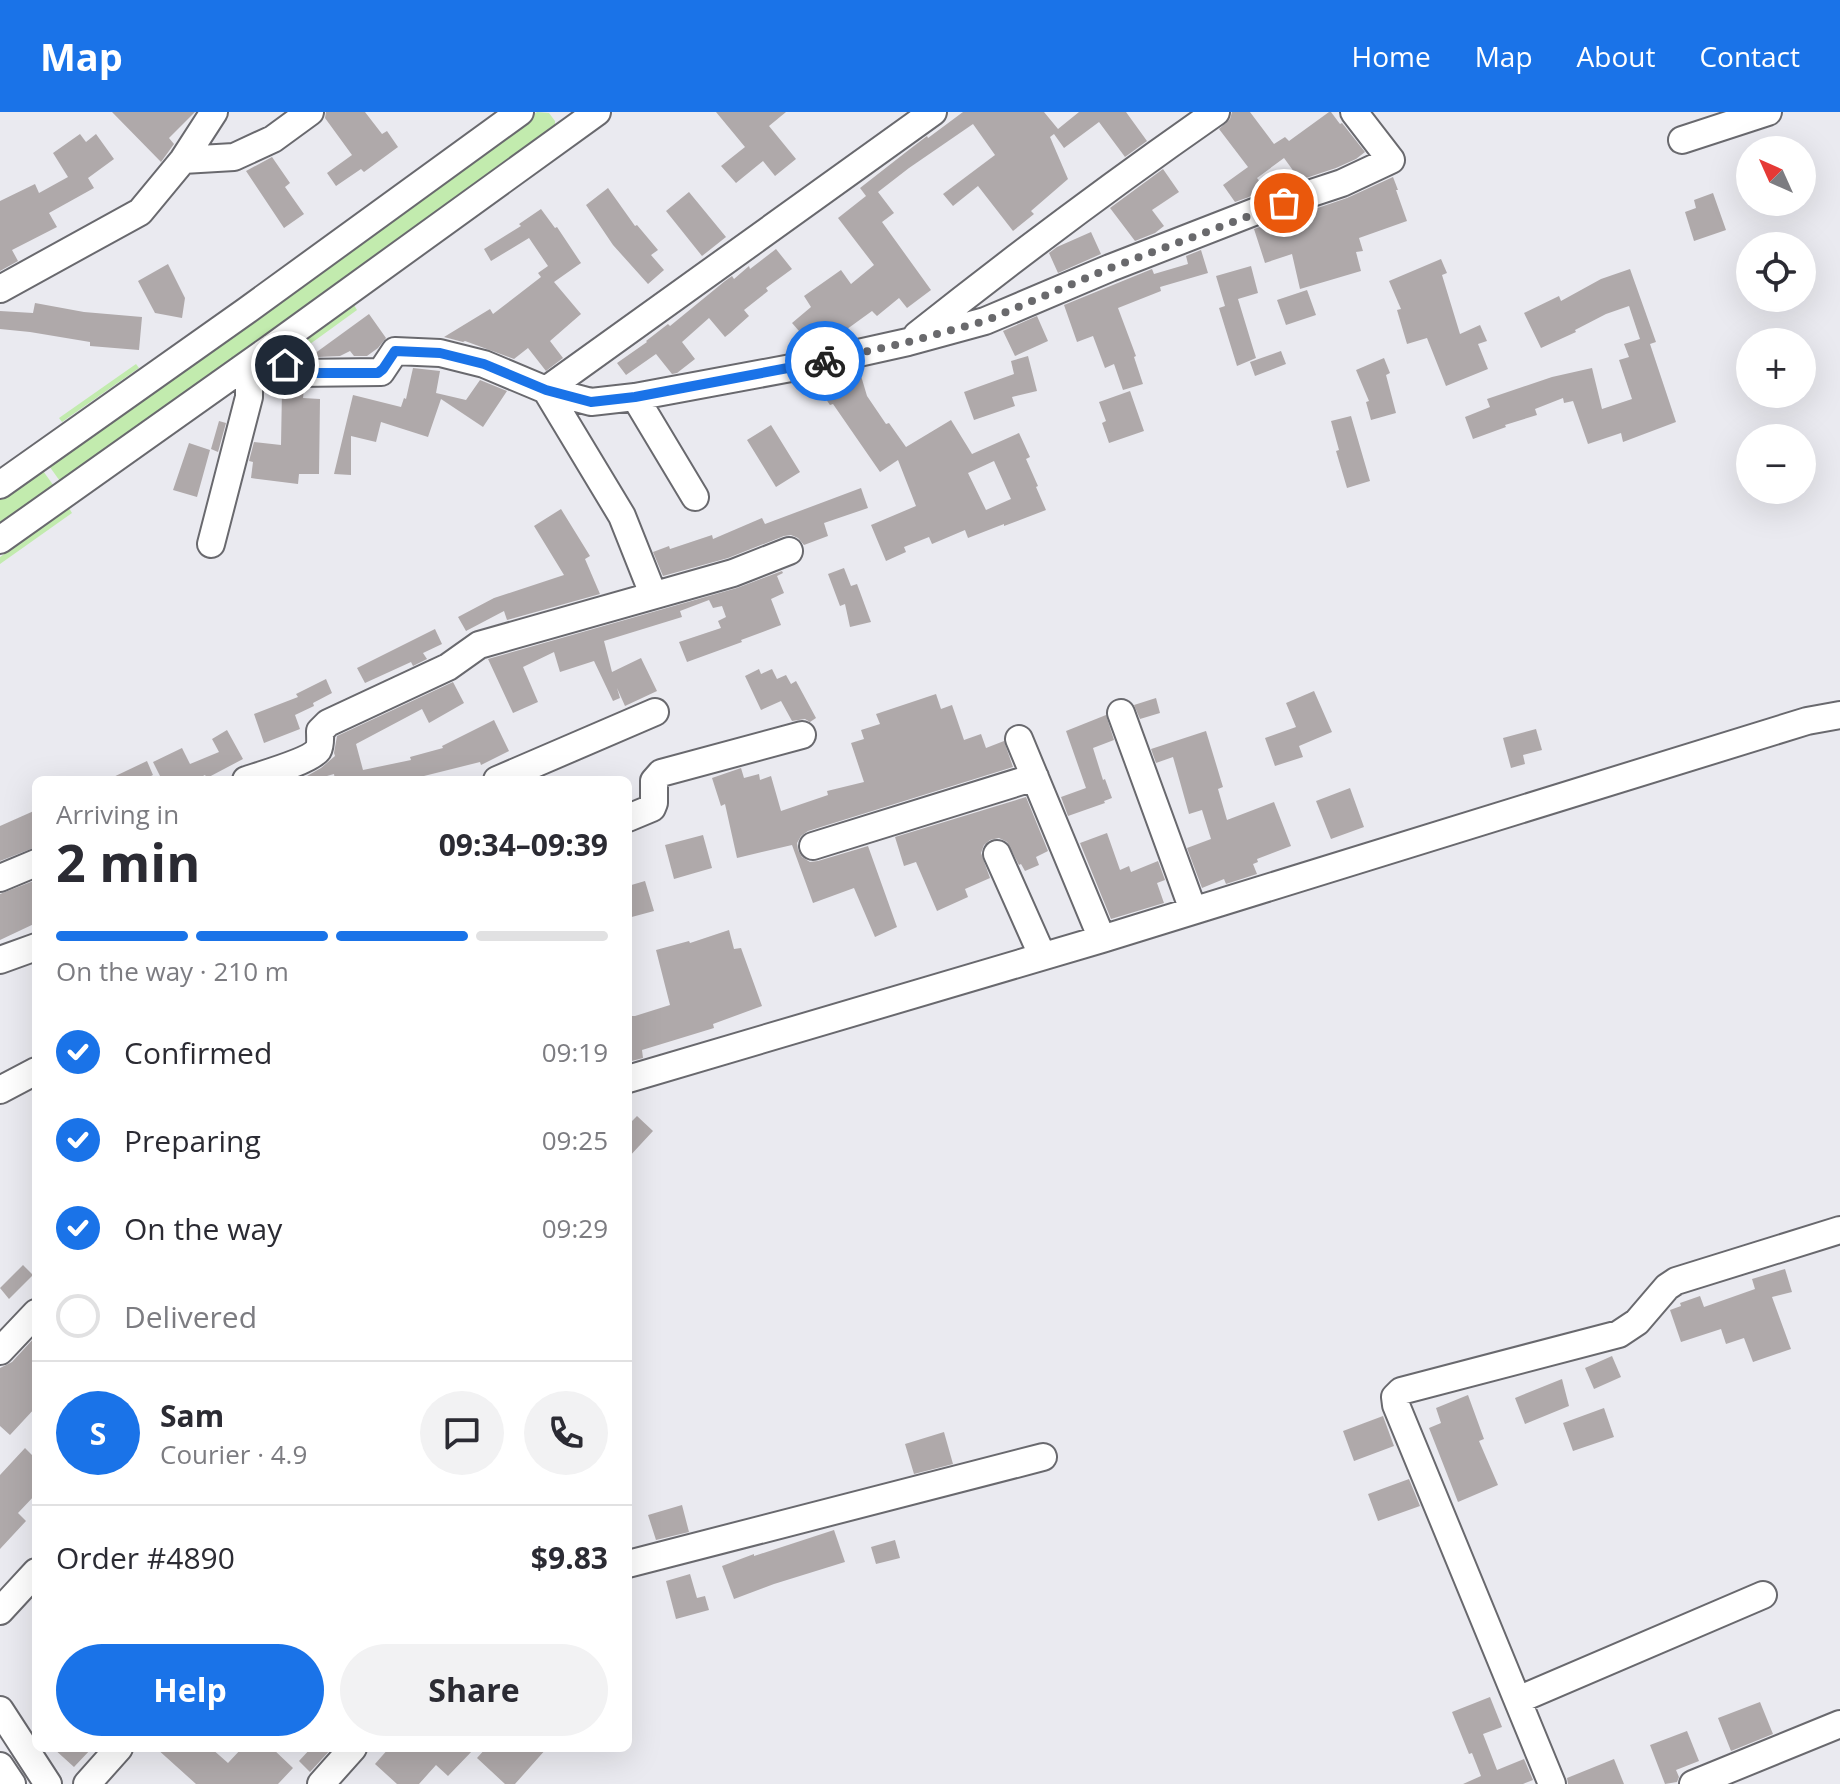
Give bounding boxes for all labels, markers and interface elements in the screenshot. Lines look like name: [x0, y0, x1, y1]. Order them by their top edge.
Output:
text: Map: [40, 30, 123, 82]
text: Home: [1352, 37, 1431, 75]
text: Map: [1475, 37, 1533, 75]
text: About: [1577, 37, 1655, 75]
text: Contact: [1699, 37, 1800, 75]
north arrow: [1736, 136, 1816, 216]
map controls: [1736, 136, 1816, 504]
pin: [1250, 169, 1318, 237]
icon: bag: [1262, 181, 1306, 225]
button: locate: [1736, 232, 1816, 312]
courier: [785, 321, 865, 401]
button: +: [1736, 328, 1816, 408]
pin: [251, 331, 319, 399]
icon: bike: [803, 339, 847, 383]
icon: home: [263, 343, 307, 387]
button: −: [1736, 424, 1816, 504]
text: Arriving in: [56, 796, 179, 832]
text: 09:34–09:39: [439, 824, 608, 865]
text: 2 min: [56, 826, 200, 897]
text: On the way · 210 m: [56, 953, 289, 989]
icon: check: [56, 1030, 100, 1074]
text: Confirmed: [124, 1032, 272, 1073]
text: 09:19: [542, 1034, 608, 1070]
icon: check: [56, 1118, 100, 1162]
text: Preparing: [124, 1120, 261, 1161]
text: 09:25: [542, 1122, 608, 1158]
icon: check: [56, 1206, 100, 1250]
text: On the way: [124, 1208, 282, 1249]
text: 09:29: [542, 1210, 608, 1246]
text: Delivered: [124, 1296, 257, 1337]
button: chat: [420, 1391, 504, 1475]
button: phone: [524, 1391, 608, 1475]
text: Sam: [160, 1395, 224, 1436]
text: S: [90, 1413, 106, 1454]
text: Courier · 4.9: [160, 1436, 307, 1472]
text: Order #4890: [56, 1537, 235, 1578]
text: $9.83: [531, 1537, 608, 1578]
button: Help: [56, 1644, 324, 1736]
button: Share: [340, 1644, 608, 1736]

